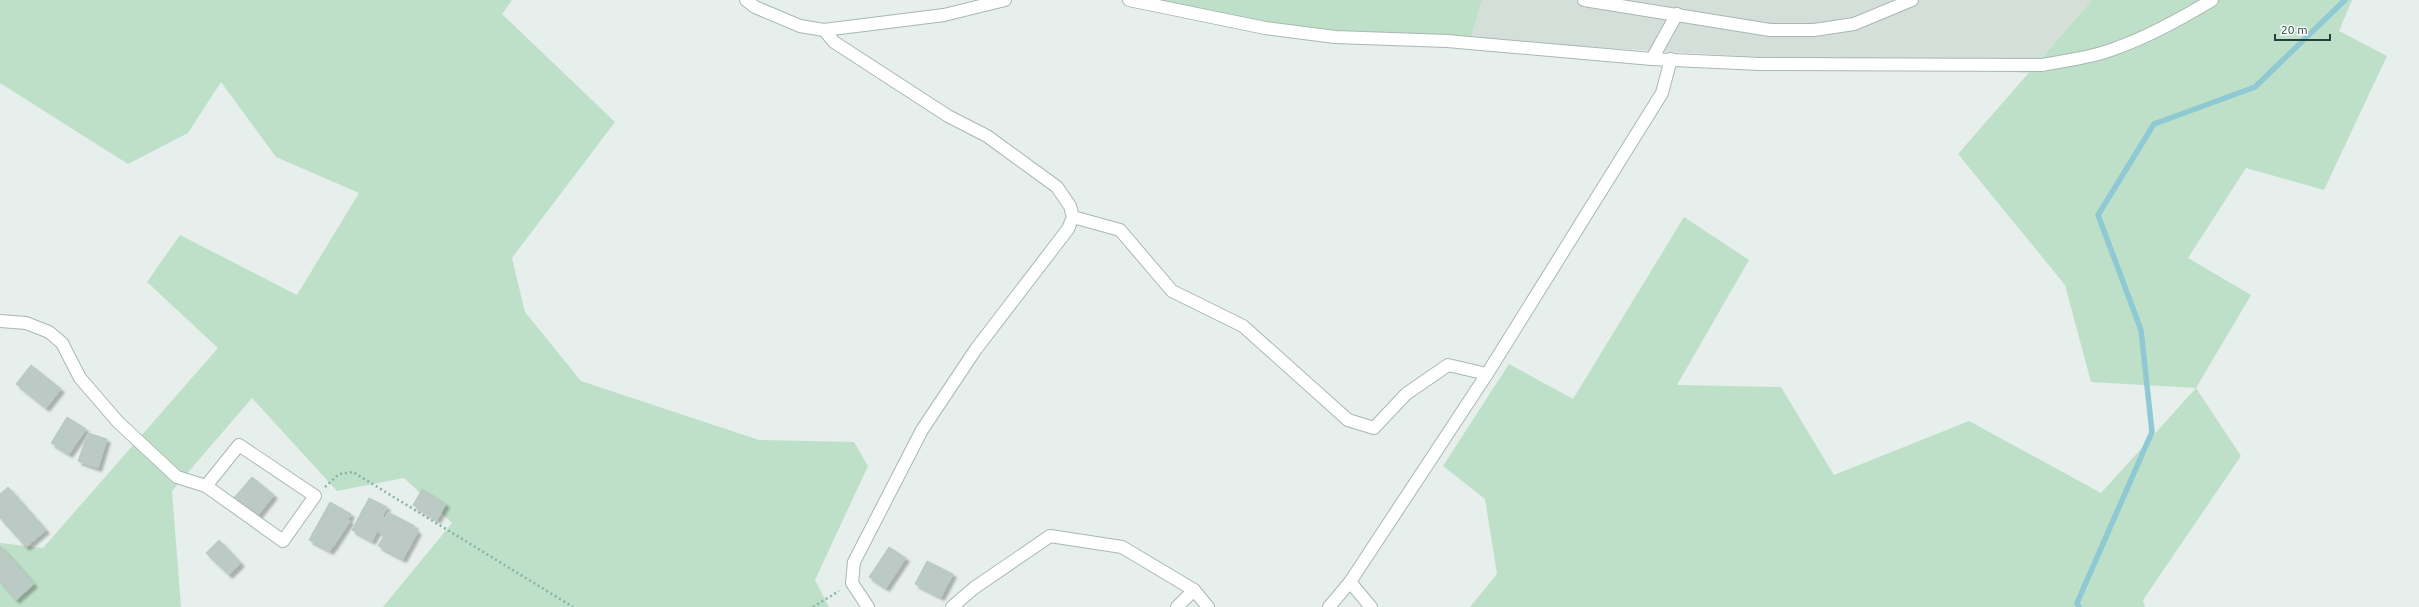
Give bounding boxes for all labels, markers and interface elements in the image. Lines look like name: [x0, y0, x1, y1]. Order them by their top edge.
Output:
scale bar: [2275, 16, 2330, 42]
text: 20 m: [2281, 23, 2308, 36]

